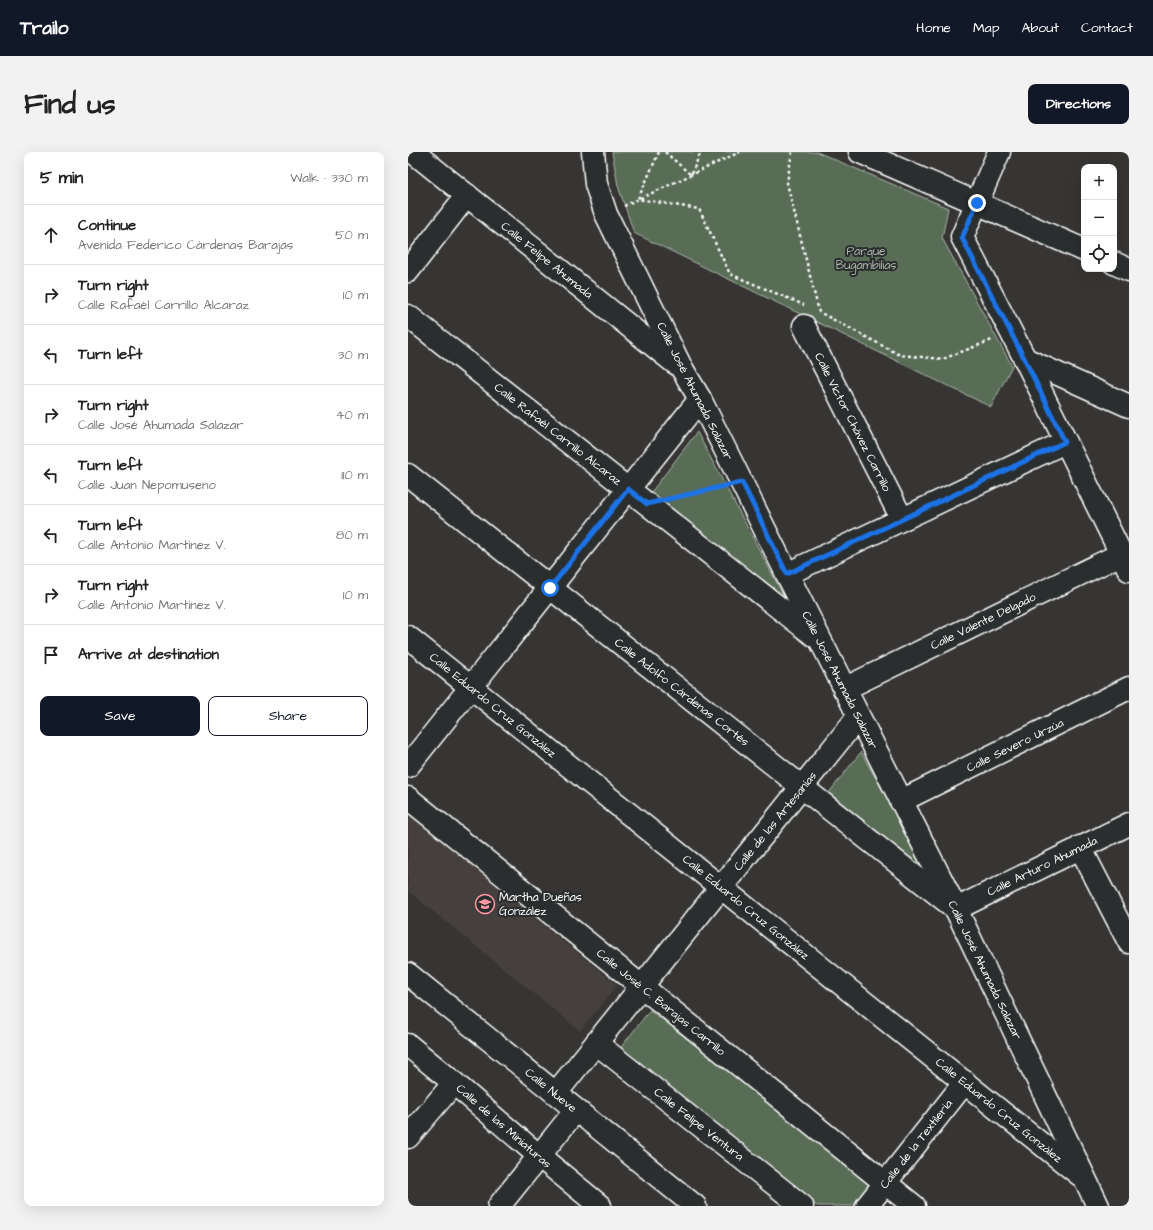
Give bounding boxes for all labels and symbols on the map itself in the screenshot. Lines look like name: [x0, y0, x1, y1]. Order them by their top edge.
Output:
route end: [968, 194, 986, 212]
street label: Calle Felipe Ahumada: [497, 218, 596, 303]
park label: Parque Bugambilias: [836, 243, 896, 275]
street label: Calle José Ahumada Salazar: [652, 319, 737, 463]
street label: Calle Víctor Chávez Carrillo: [810, 350, 895, 495]
street label: Calle Rafaél Carrillo Alcaraz: [490, 379, 625, 490]
route start: [541, 579, 559, 597]
street label: Calle Valente Delgado: [928, 588, 1039, 655]
street label: Calle José Ahumada Salazar: [797, 608, 882, 752]
street label: Calle Adolfo Cárdenas Cortés: [611, 634, 753, 750]
street label: Calle Eduardo Cruz González: [426, 649, 560, 762]
street label: Calle Severo Urzúa: [964, 715, 1067, 776]
street label: Calle de las Artesanías: [730, 768, 821, 875]
street label: Calle Arturo Ahumada: [984, 832, 1100, 901]
street label: Calle Eduardo Cruz González: [679, 851, 813, 964]
place label: Martha Dueñas González: [499, 889, 582, 920]
school or university icon: Martha Dueñas González: [474, 893, 496, 915]
street label: Calle José Ahumada Salazar: [943, 898, 1026, 1043]
street label: Calle José C. Barajas Carrillo: [593, 945, 729, 1060]
street label: Calle Eduardo Cruz González: [932, 1054, 1066, 1167]
street label: Calle Nueve: [521, 1064, 581, 1117]
street label: Calle de las Miniaturas: [452, 1080, 555, 1173]
street label: Calle Felipe Ventura: [650, 1084, 747, 1165]
street label: Calle de la Textilería: [876, 1096, 957, 1193]

